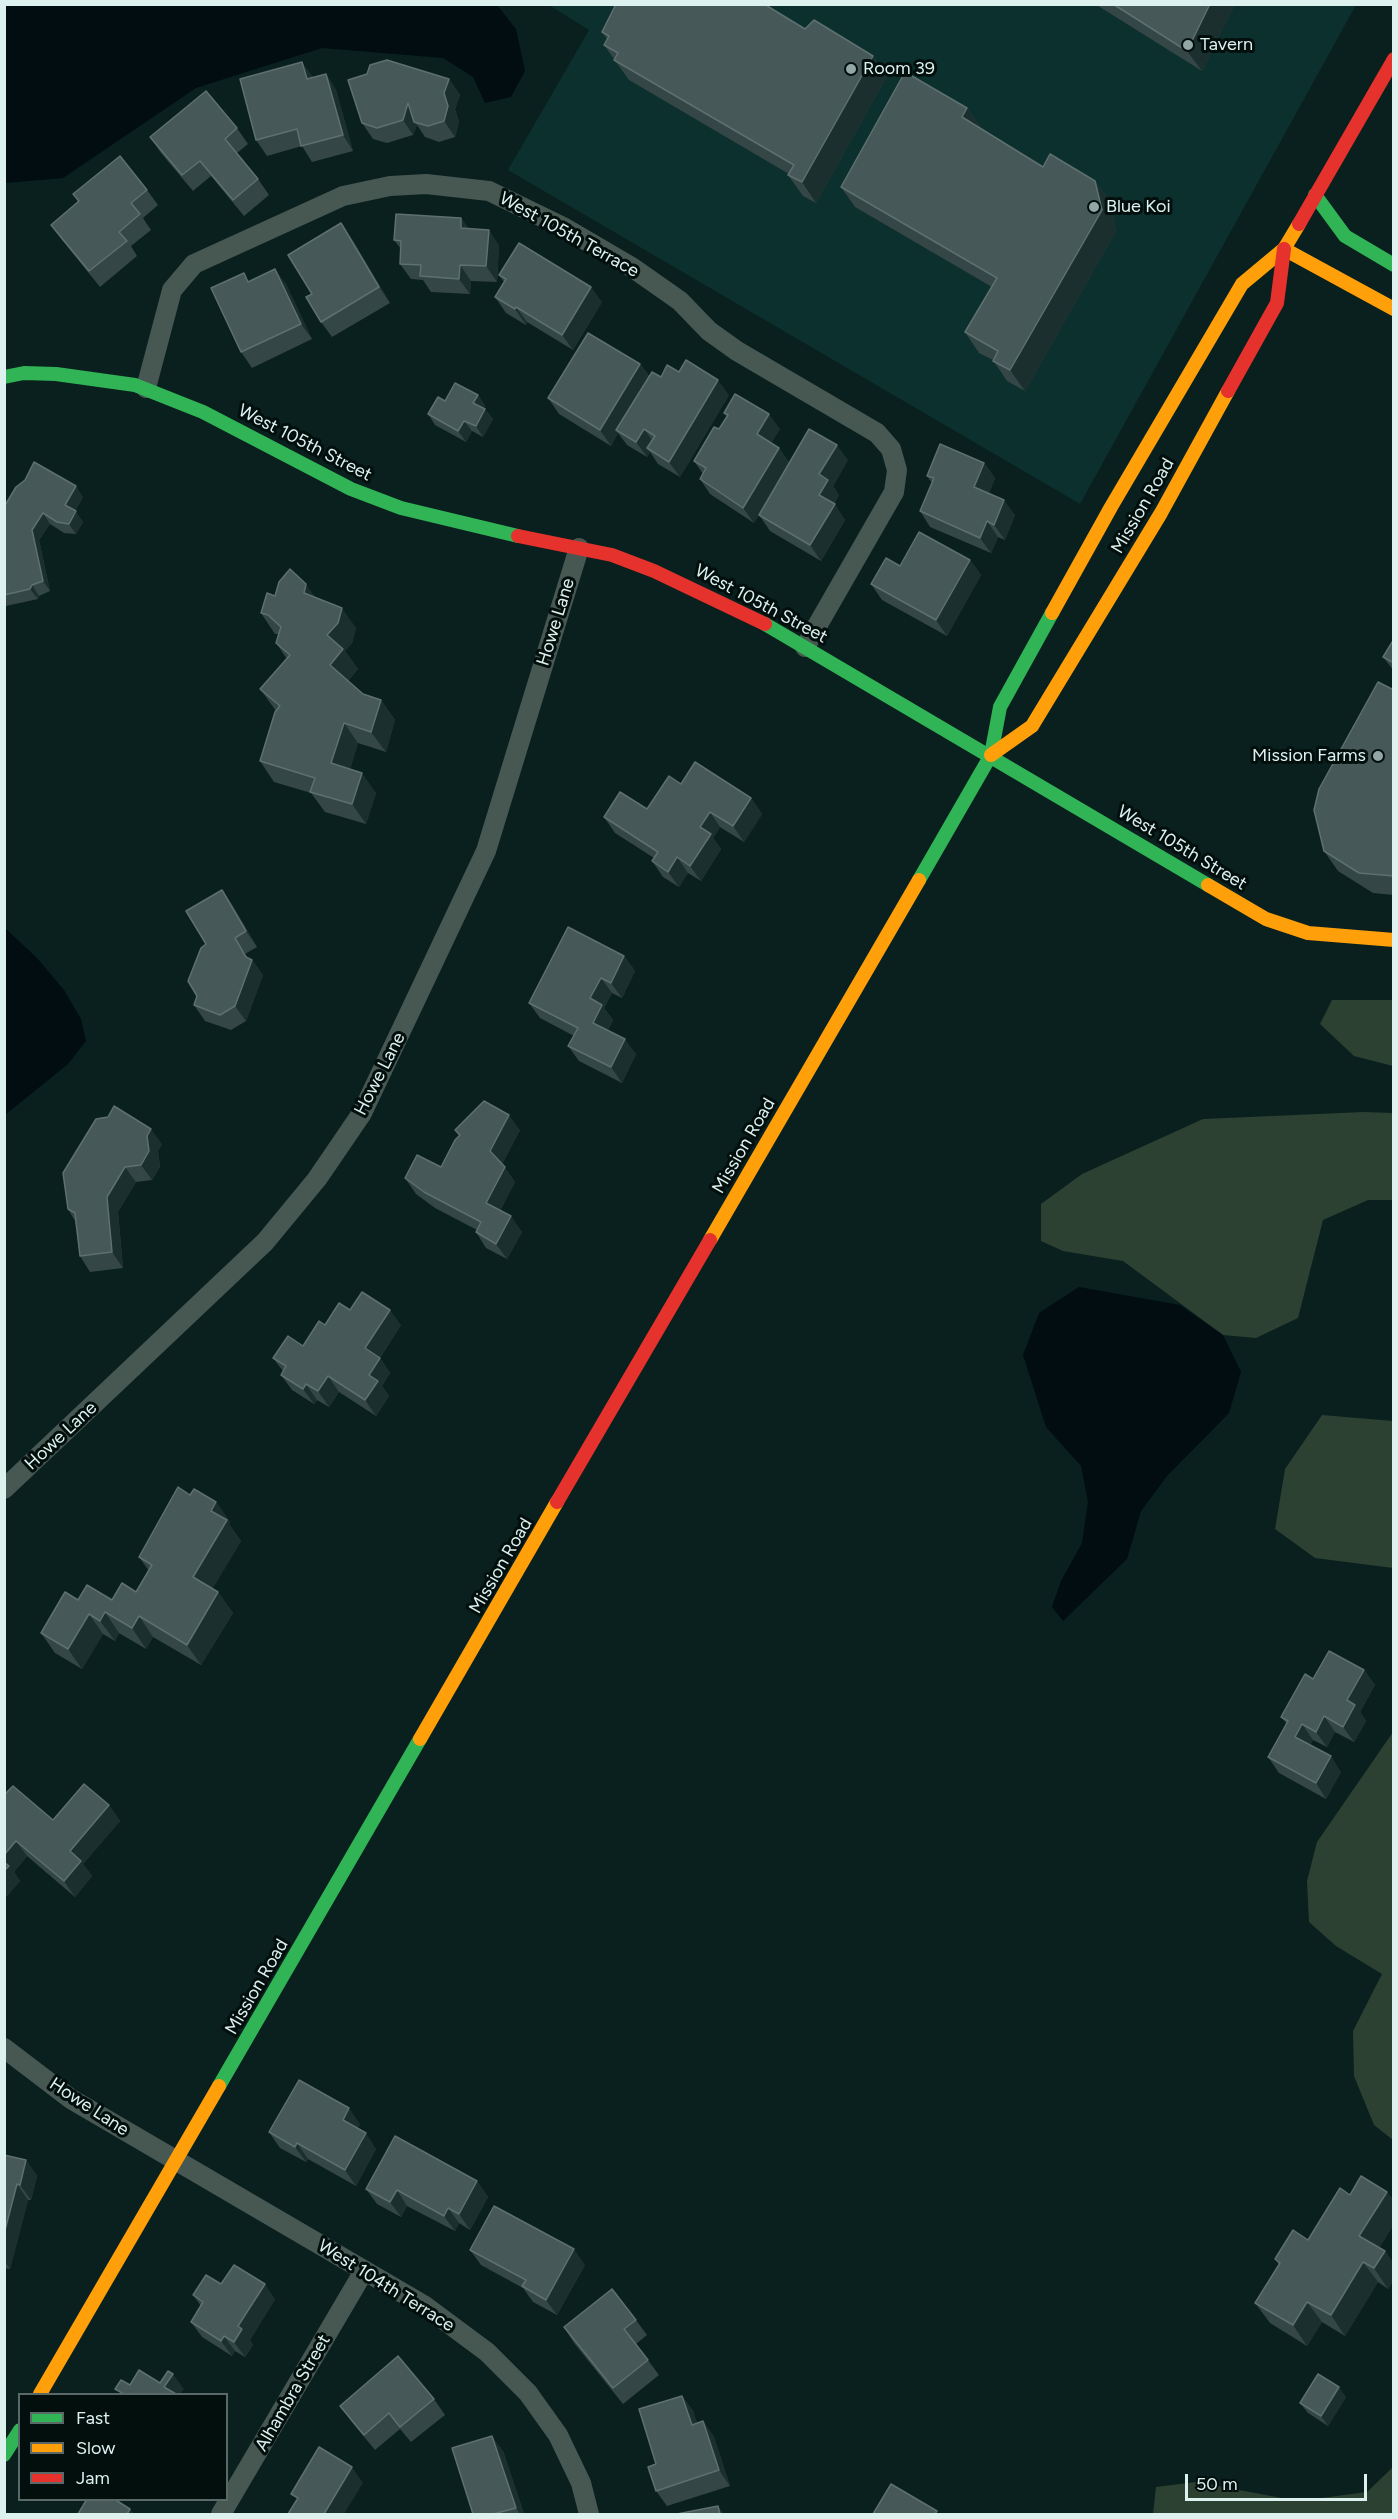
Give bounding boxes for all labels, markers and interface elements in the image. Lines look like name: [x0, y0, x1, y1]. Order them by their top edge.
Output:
place label: Tavern: [1200, 34, 1253, 56]
marker: Tavern: [1181, 38, 1195, 52]
place label: Room 39: [863, 58, 935, 80]
marker: Room 39: [844, 62, 858, 76]
street label: West 105th Terrace: [495, 188, 643, 282]
place label: Blue Koi: [1106, 196, 1171, 218]
marker: Blue Koi: [1087, 200, 1101, 214]
street label: West 105th Street: [235, 400, 375, 486]
street label: Mission Road: [1107, 454, 1179, 558]
street label: West 105th Street: [691, 560, 831, 648]
street label: Howe Lane: [532, 576, 580, 668]
place label: Mission Farms: [1252, 745, 1366, 767]
marker: Mission Farms: [1371, 749, 1385, 763]
street label: West 105th Street: [1113, 801, 1251, 895]
street label: Howe Lane: [350, 1029, 410, 1119]
street label: Mission Road: [708, 1094, 780, 1198]
street label: Howe Lane: [21, 1397, 101, 1475]
street label: Mission Road: [465, 1514, 537, 1618]
street label: Mission Road: [221, 1935, 293, 2039]
street label: Howe Lane: [45, 2073, 133, 2141]
street label: West 104th Terrace: [314, 2235, 458, 2337]
street label: Alhambra Street: [251, 2331, 335, 2455]
legend: [18, 2393, 228, 2501]
text: Fast: [76, 2407, 110, 2429]
text: Slow: [76, 2437, 115, 2459]
scale bar: [1188, 2462, 1370, 2500]
text: Jam: [76, 2467, 110, 2489]
text: 50 m: [1196, 2473, 1238, 2495]

